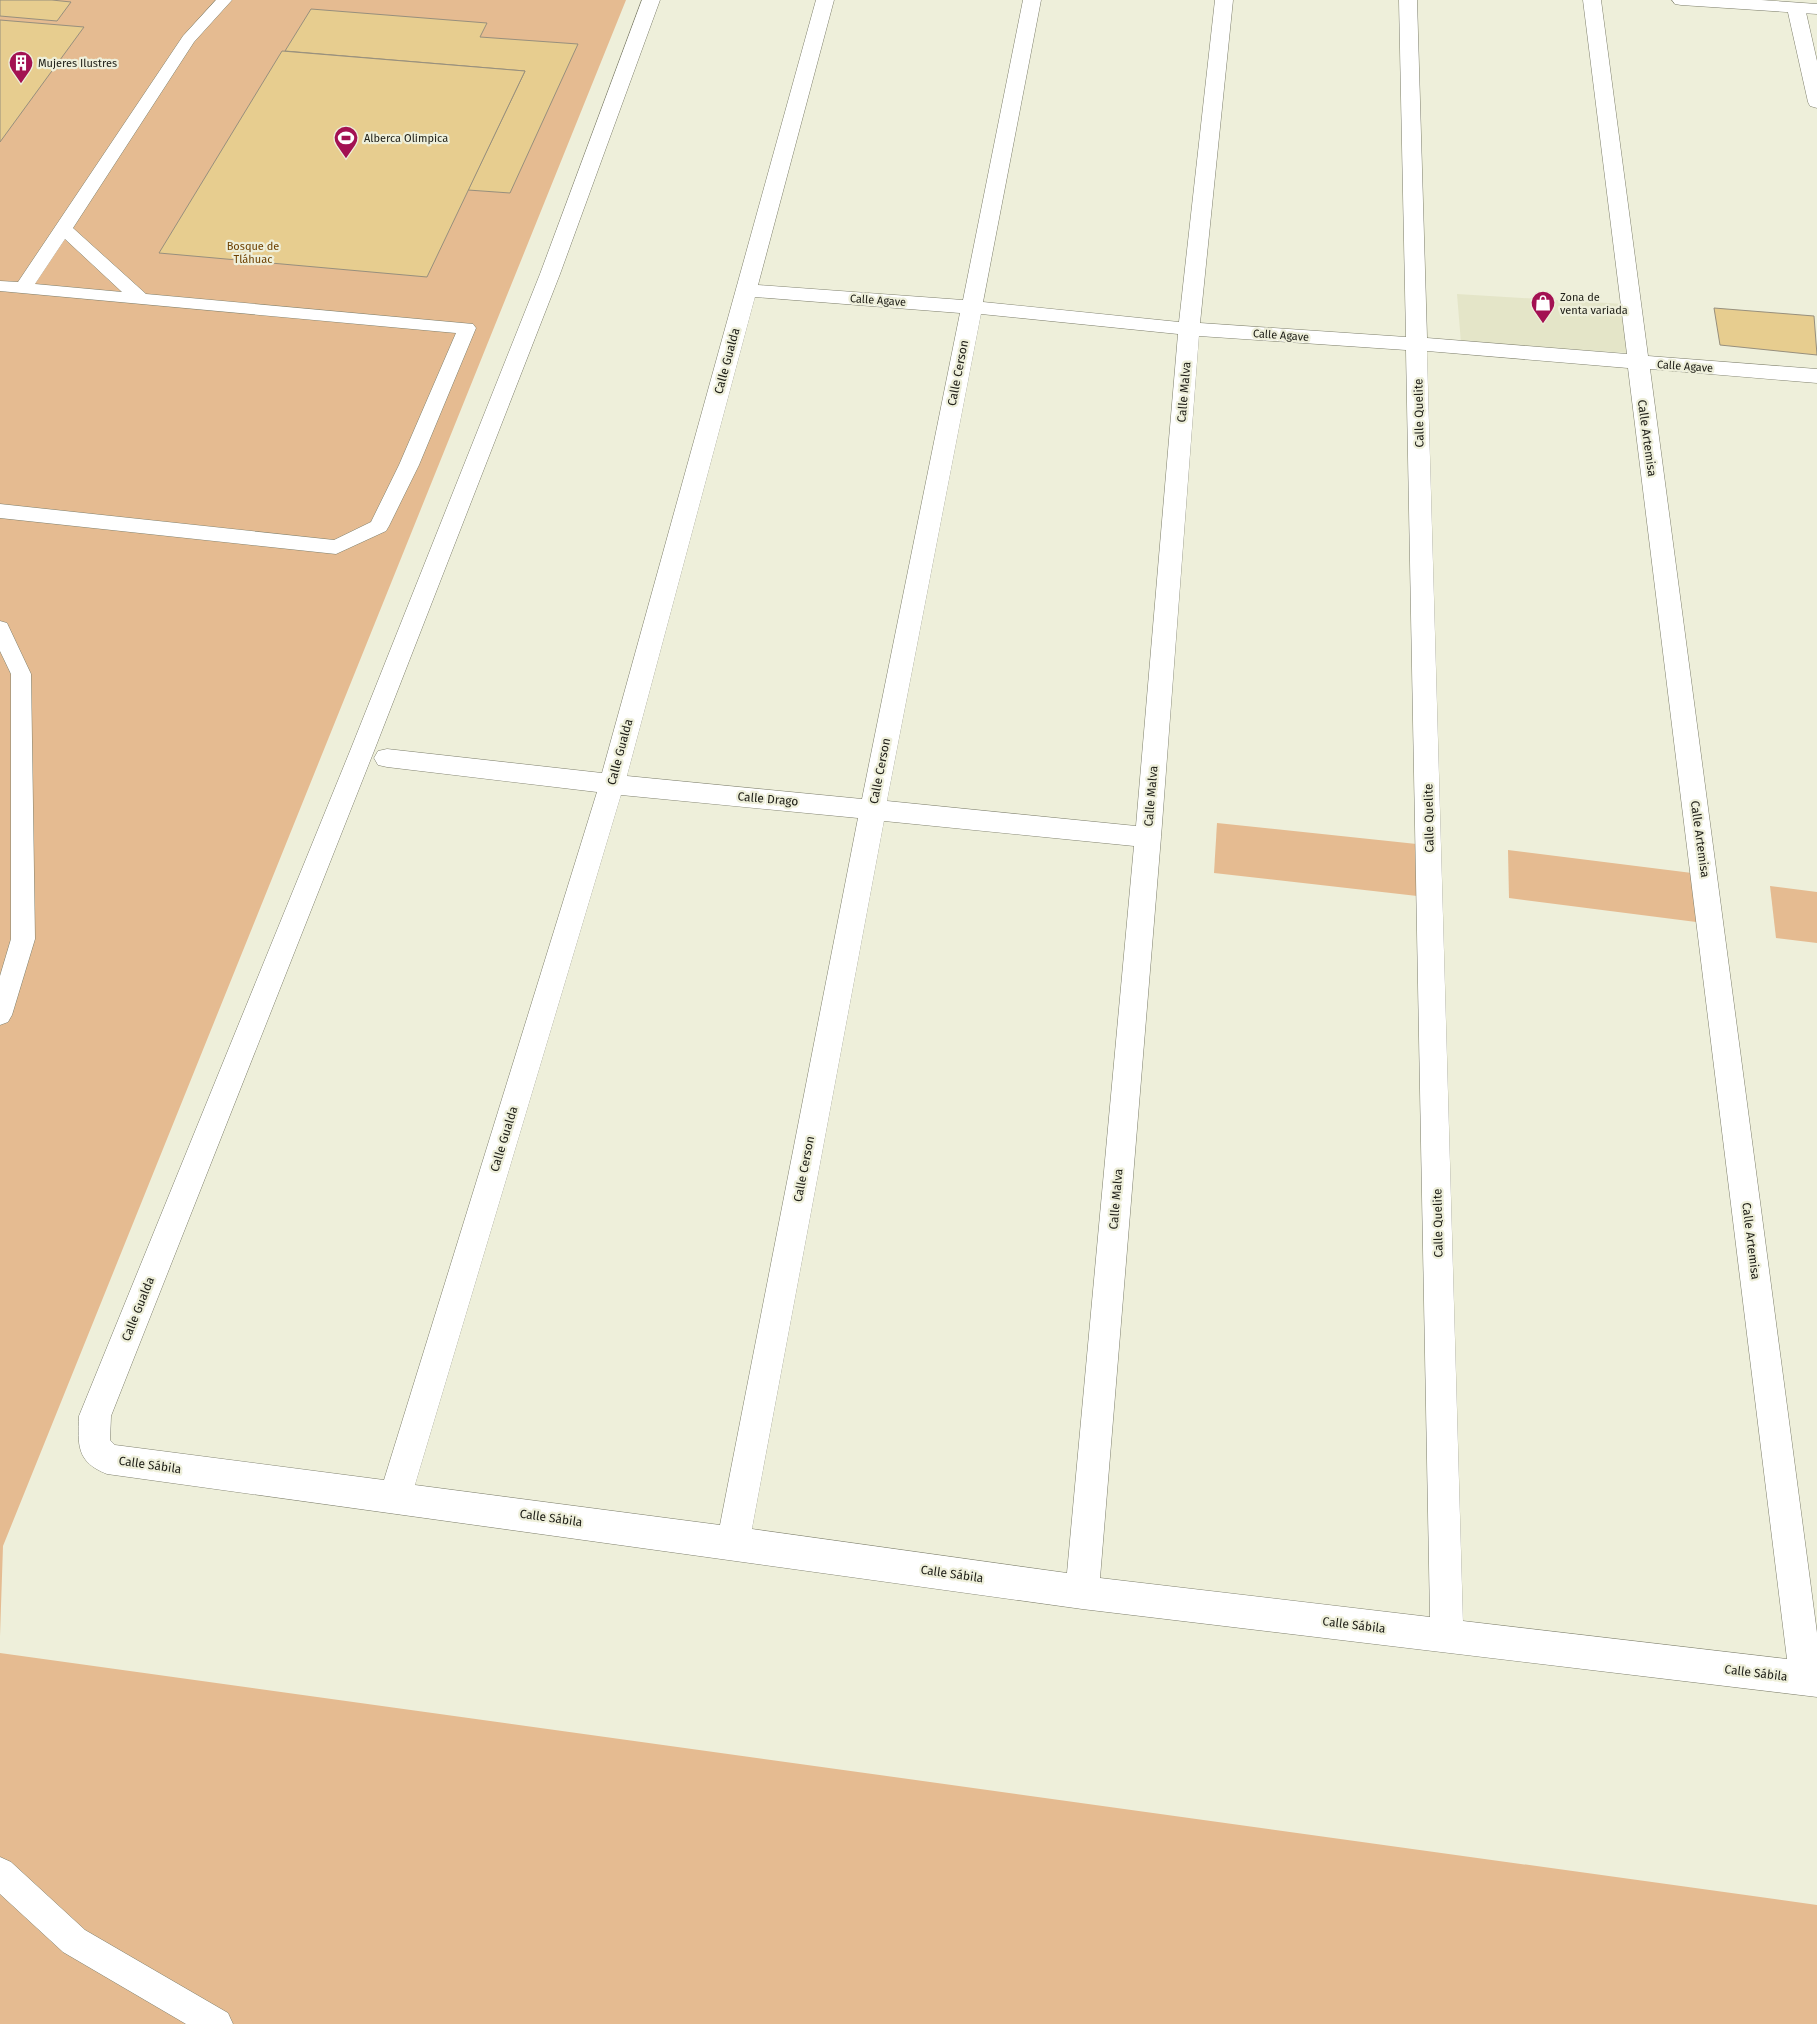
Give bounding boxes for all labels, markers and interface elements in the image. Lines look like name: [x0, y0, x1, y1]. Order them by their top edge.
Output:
building icon: Mujeres Ilustres: [8, 50, 34, 84]
place label: Mujeres Ilustres: [38, 57, 117, 70]
sports icon: Alberca Olimpica: [333, 125, 359, 159]
place label: Alberca Olimpica: [364, 132, 448, 145]
park label: Bosque de Tláhuac: [227, 240, 279, 266]
shop icon: Zona de venta variada: [1530, 290, 1556, 324]
place label: Zona de venta variada: [1560, 291, 1628, 317]
street label: Calle Agave: [849, 292, 906, 309]
street label: Calle Gualda: [711, 326, 743, 396]
street label: Calle Agave: [1252, 327, 1309, 344]
street label: Calle Cerson: [945, 339, 971, 407]
street label: Calle Agave: [1656, 358, 1713, 375]
street label: Calle Malva: [1174, 361, 1194, 423]
street label: Calle Quelite: [1411, 378, 1427, 448]
street label: Calle Artemisa: [1635, 399, 1659, 477]
street label: Calle Gualda: [604, 717, 636, 787]
street label: Calle Cerson: [867, 737, 893, 805]
street label: Calle Malva: [1141, 765, 1161, 827]
street label: Calle Quelite: [1421, 783, 1437, 853]
street label: Calle Drago: [737, 789, 799, 809]
street label: Calle Artemisa: [1688, 800, 1712, 878]
street label: Calle Gualda: [487, 1105, 521, 1173]
street label: Calle Cerson: [791, 1135, 817, 1203]
street label: Calle Malva: [1106, 1168, 1126, 1230]
street label: Calle Quelite: [1430, 1188, 1446, 1258]
street label: Calle Artemisa: [1739, 1202, 1763, 1280]
street label: Calle Gualda: [119, 1275, 157, 1343]
street label: Calle Sábila: [118, 1454, 182, 1476]
street label: Calle Sábila: [519, 1507, 583, 1529]
street label: Calle Sábila: [920, 1563, 984, 1585]
street label: Calle Sábila: [1322, 1614, 1386, 1636]
street label: Calle Sábila: [1724, 1662, 1788, 1684]

